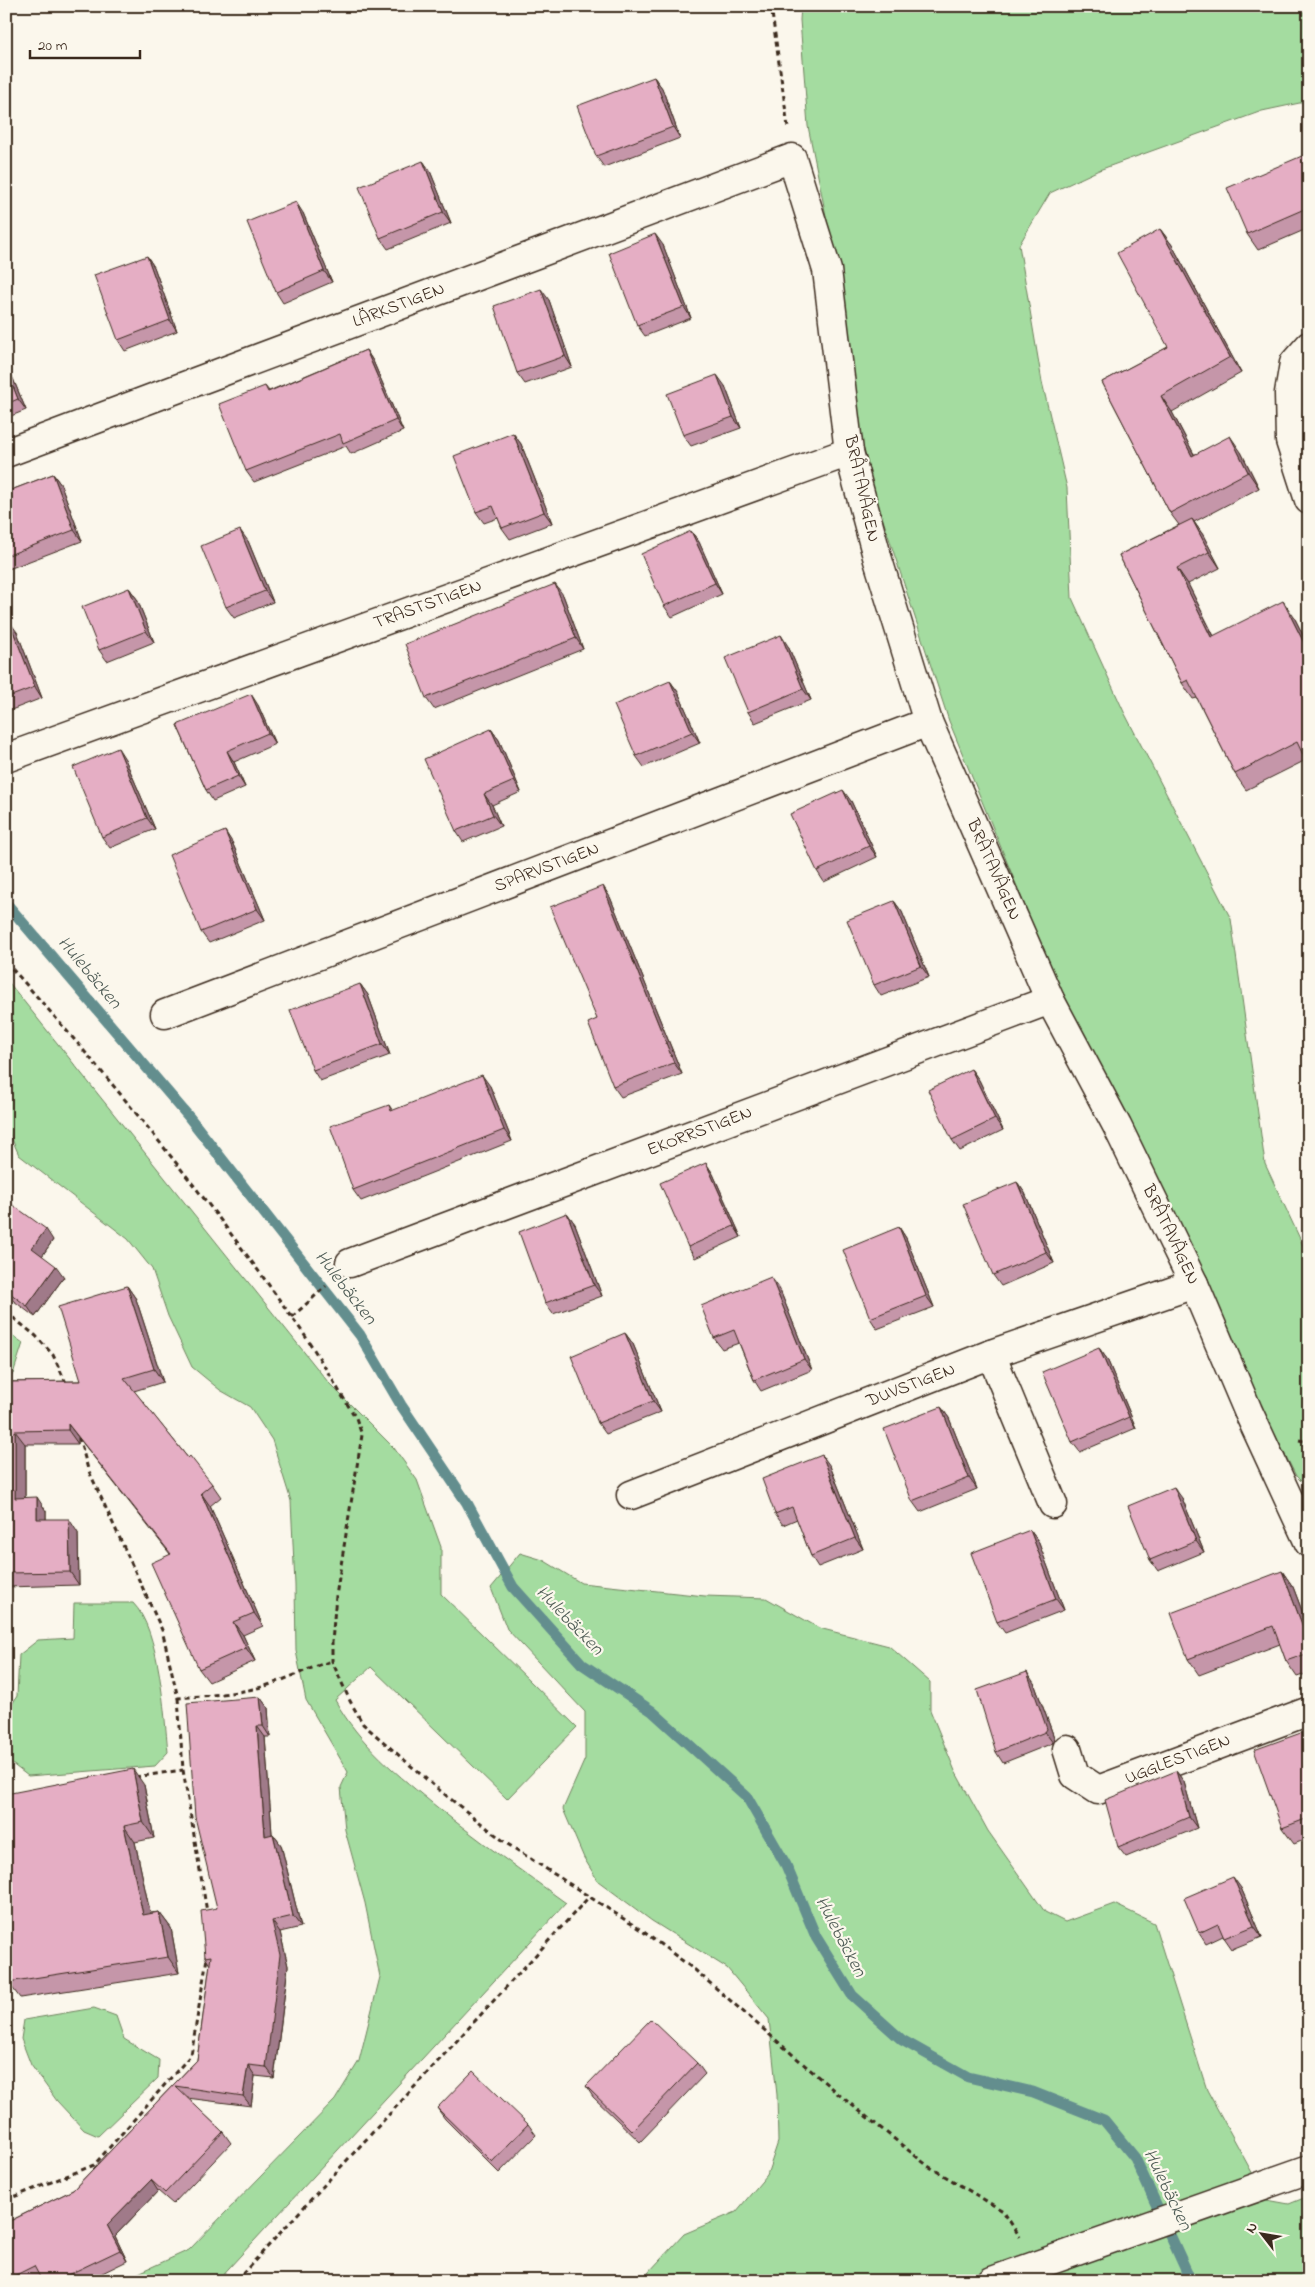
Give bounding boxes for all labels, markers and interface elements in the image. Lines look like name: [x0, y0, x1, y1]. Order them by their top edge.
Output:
scale bar: [30, 28, 140, 60]
text: 20 m: [38, 35, 68, 57]
street label: LÄRKSTIGEN: [349, 277, 449, 335]
street label: BRÅTAVÄGEN: [836, 432, 886, 545]
street label: TRASTSTIGEN: [370, 573, 486, 637]
street label: BRÅTAVÄGEN: [959, 814, 1027, 925]
street label: SPARVSTIGEN: [491, 836, 603, 900]
water label: Hulebäcken: [50, 931, 128, 1016]
street label: EKORRSTIGEN: [644, 1100, 756, 1164]
street label: BRÅTAVÄGEN: [1134, 1180, 1205, 1289]
water label: Hulebäcken: [307, 1245, 383, 1331]
street label: DUVSTIGEN: [862, 1357, 959, 1415]
water label: Hulebäcken: [529, 1580, 610, 1662]
street label: UGGLESTIGEN: [1121, 1728, 1235, 1792]
water label: Hulebäcken: [807, 1892, 873, 1983]
water label: Hulebäcken: [1136, 2145, 1199, 2236]
north arrow: [1238, 2210, 1288, 2260]
text: N: [1241, 2219, 1264, 2238]

